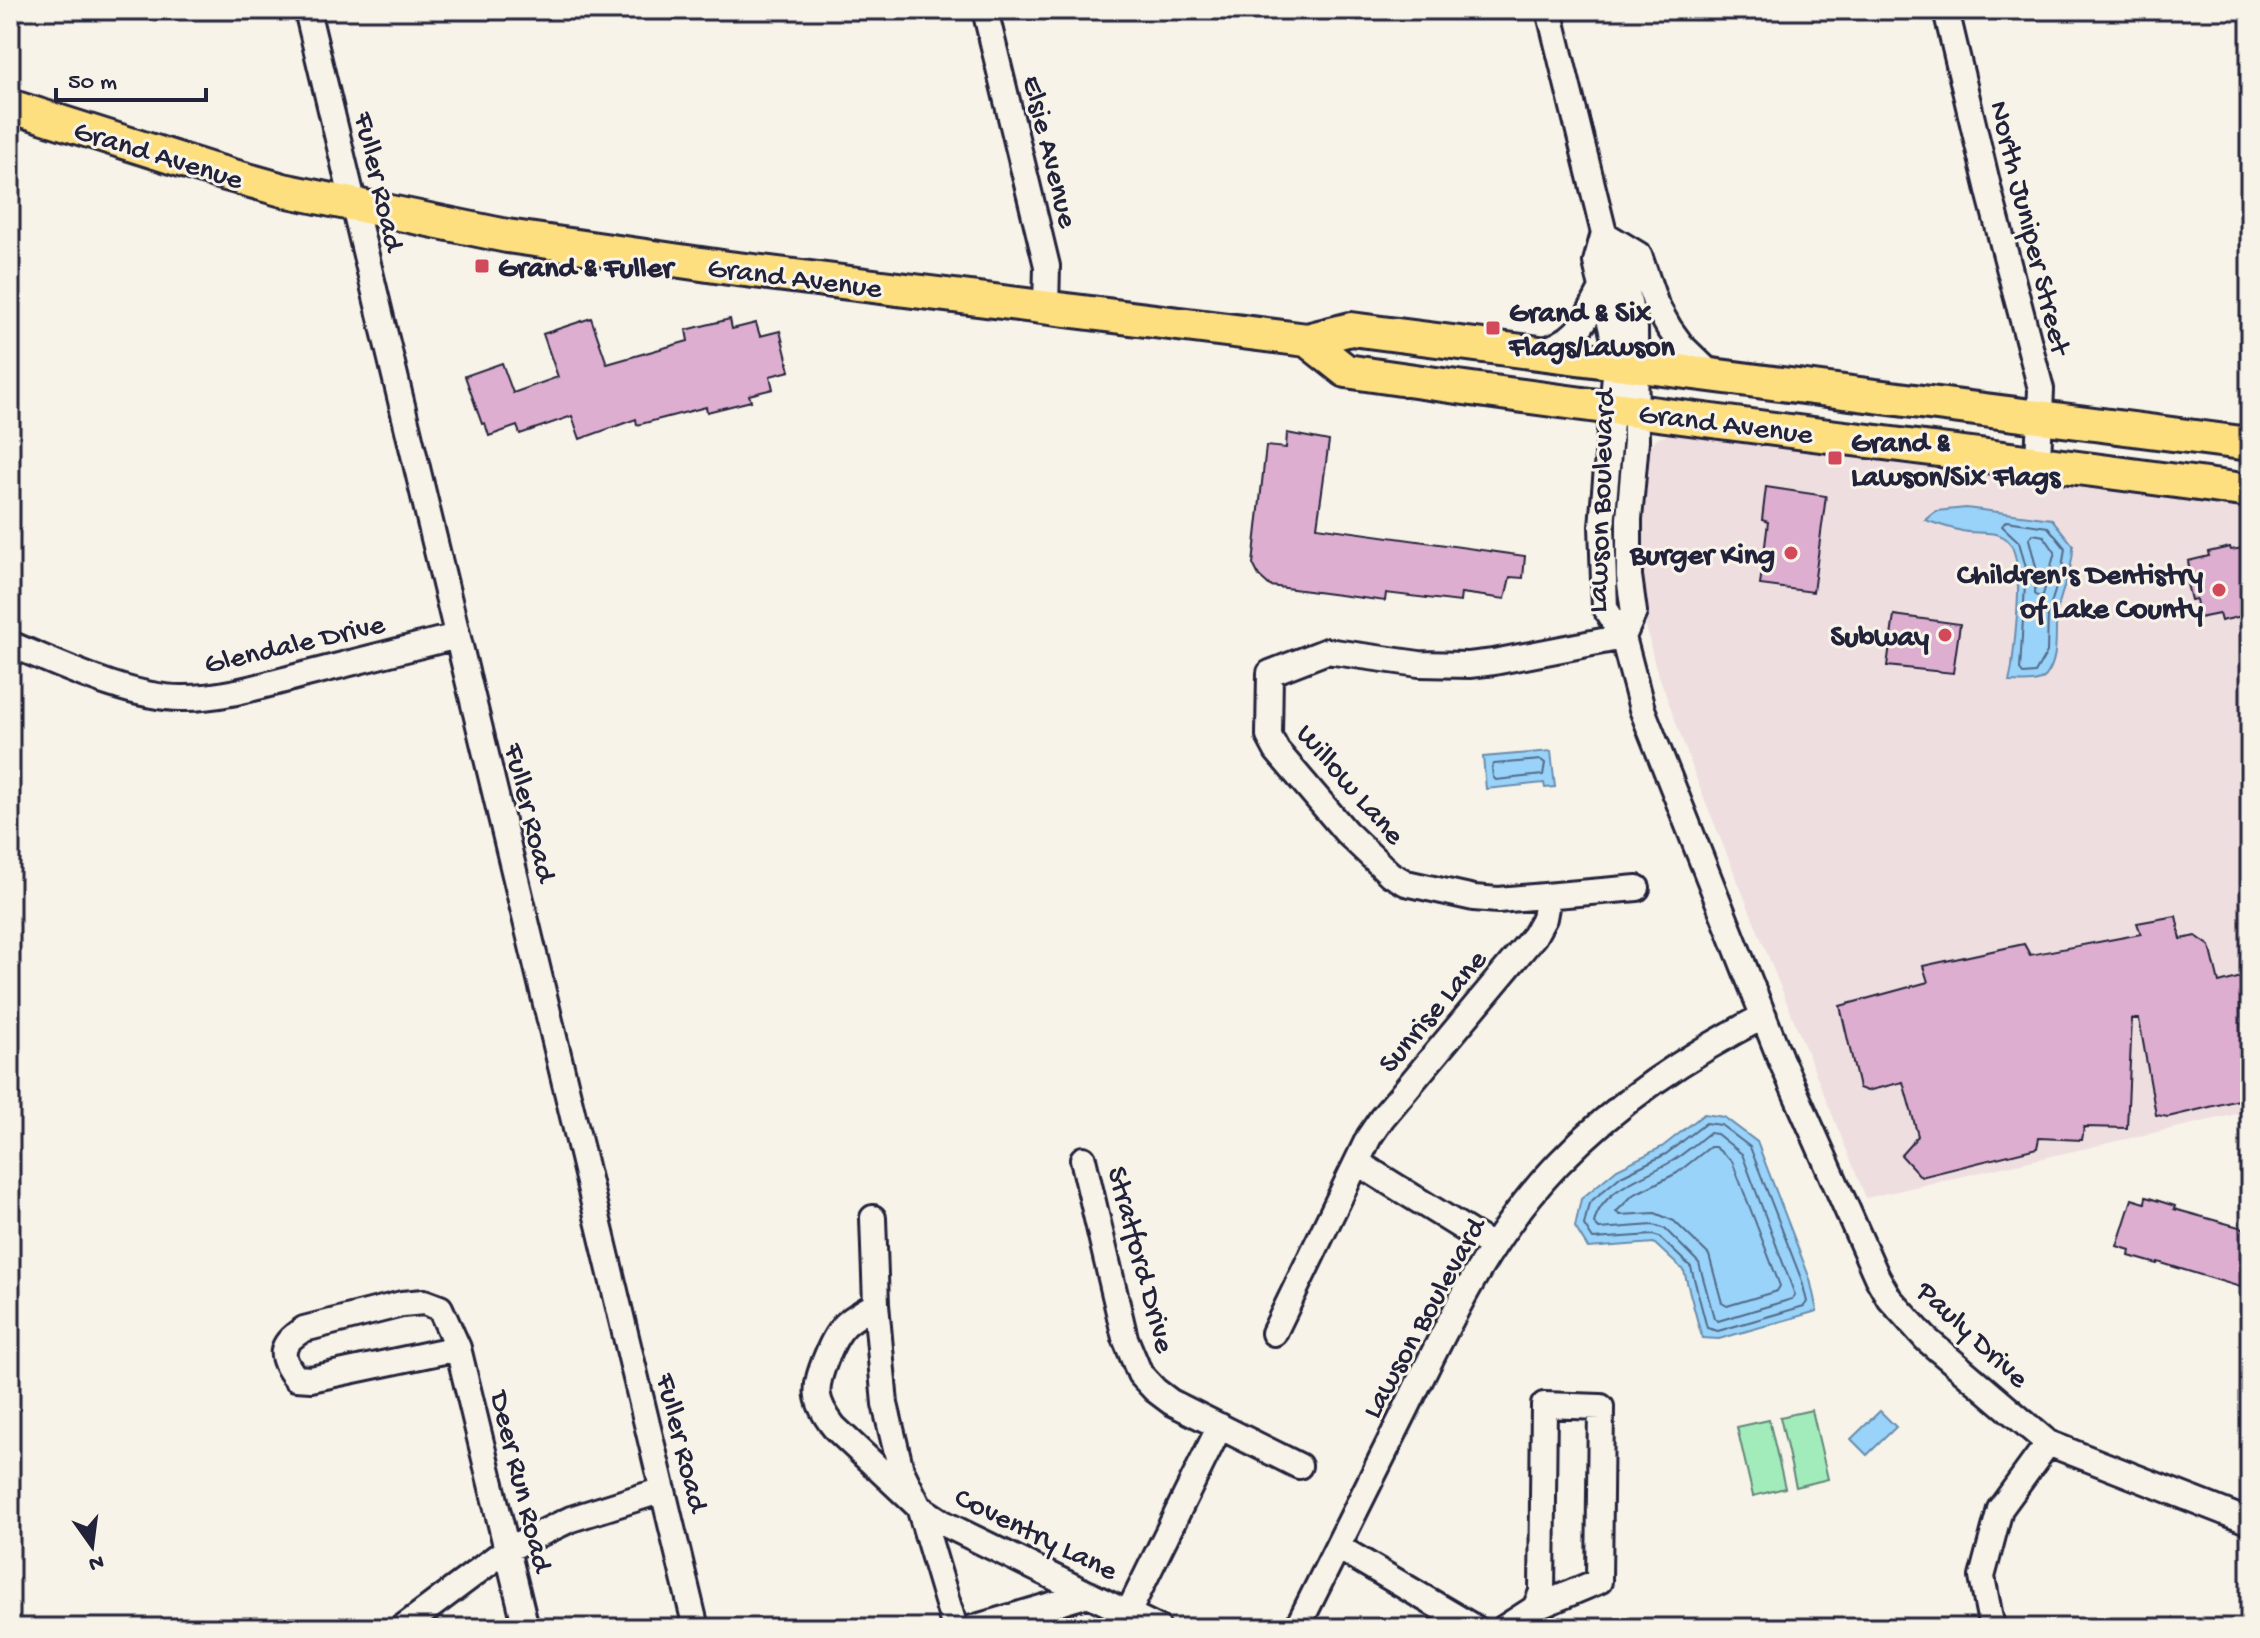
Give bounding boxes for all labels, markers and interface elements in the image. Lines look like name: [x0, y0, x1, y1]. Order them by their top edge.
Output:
scale bar: [56, 52, 206, 102]
text: 50 m: [68, 69, 117, 98]
street label: Elsie Avenue: [1012, 72, 1084, 232]
street label: North Juniper Street: [1979, 98, 2077, 361]
street label: Fuller Road: [343, 108, 410, 257]
street label: Grand Avenue: [69, 115, 247, 200]
street label: Grand Avenue: [705, 252, 884, 309]
place label: Grand & Fuller: [498, 253, 676, 288]
marker: Grand & Fuller: [473, 257, 491, 275]
place label: Grand & Six Flags/Lawson: [1508, 298, 1675, 367]
marker: Grand & Six Flags/Lawson: [1484, 319, 1502, 337]
street label: Lawson Boulevard: [1582, 386, 1625, 614]
street label: Grand Avenue: [1636, 398, 1815, 455]
place label: Grand & Lawson/Six Flags: [1851, 428, 2062, 497]
marker: Grand & Lawson/Six Flags: [1826, 449, 1844, 467]
place label: Burger King: [1629, 540, 1775, 575]
marker: Burger King: [1782, 544, 1800, 562]
place label: Children's Dentistry of Lake County: [1957, 560, 2203, 629]
marker: Children's Dentistry of Lake County: [2210, 581, 2228, 599]
street label: Glendale Drive: [201, 609, 389, 684]
place label: Subway: [1831, 622, 1929, 657]
marker: Subway: [1936, 626, 1954, 644]
street label: Willow Lane: [1287, 718, 1411, 854]
street label: Fuller Road: [493, 739, 562, 888]
street label: Sunrise Lane: [1373, 944, 1497, 1082]
street label: Stratford Drive: [1097, 1163, 1180, 1357]
street label: Lawson Boulevard: [1356, 1211, 1497, 1426]
street label: Pauly Drive: [1907, 1275, 2035, 1398]
street label: Fuller Road: [645, 1369, 714, 1518]
street label: Deer Run Road: [479, 1386, 559, 1578]
street label: Coventry Lane: [948, 1482, 1123, 1591]
north arrow: [52, 1506, 132, 1586]
text: N: [86, 1547, 106, 1576]

